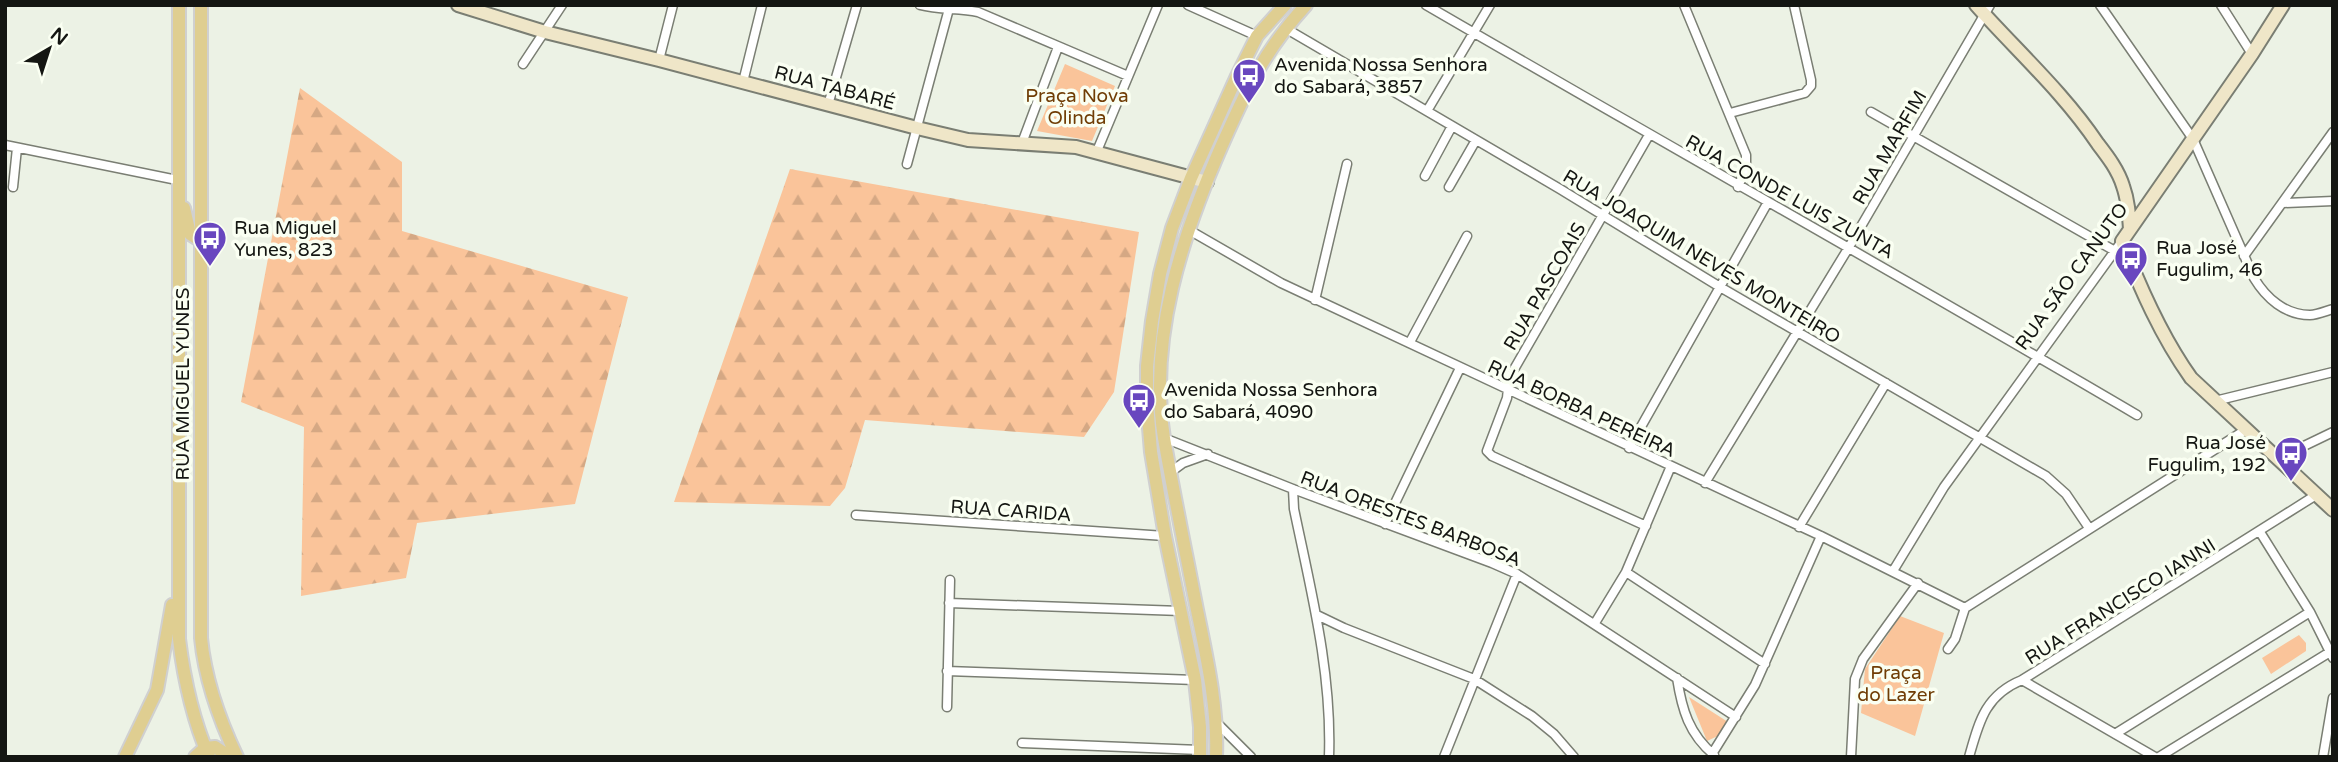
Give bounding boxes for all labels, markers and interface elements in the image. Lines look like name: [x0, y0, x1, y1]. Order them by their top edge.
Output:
north arrow: [14, 14, 84, 84]
text: N: [46, 23, 72, 50]
place label: Avenida Nossa Senhora do Sabará, 3857: [1274, 54, 1488, 98]
bus stop icon: Avenida Nossa Senhora do Sabará, 3857: [1230, 56, 1268, 105]
street label: RUA TABARÉ: [772, 61, 898, 115]
park label: Praça Nova Olinda: [1025, 85, 1129, 129]
street label: RUA MARFIM: [1848, 87, 1931, 208]
street label: RUA CONDE LUIS ZUNTA: [1681, 130, 1898, 263]
street label: RUA JOAQUIM NEVES MONTEIRO: [1559, 165, 1844, 349]
street label: RUA SÃO CANUTO: [2010, 198, 2133, 354]
place label: Rua Miguel Yunes, 823: [234, 217, 337, 261]
bus stop icon: Rua Miguel Yunes, 823: [191, 219, 229, 268]
street label: RUA PASCOAIS: [1499, 219, 1590, 354]
place label: Rua José Fugulim, 46: [2156, 237, 2263, 281]
bus stop icon: Rua José Fugulim, 46: [2112, 239, 2150, 288]
street label: RUA MIGUEL YUNES: [172, 288, 194, 480]
street label: RUA BORBA PEREIRA: [1484, 356, 1679, 462]
place label: Avenida Nossa Senhora do Sabará, 4090: [1164, 379, 1378, 423]
bus stop icon: Avenida Nossa Senhora do Sabará, 4090: [1120, 381, 1158, 430]
place label: Rua José Fugulim, 192: [2147, 432, 2266, 476]
bus stop icon: Rua José Fugulim, 192: [2272, 434, 2310, 483]
street label: RUA ORESTES BARBOSA: [1297, 467, 1524, 571]
street label: RUA CARIDA: [950, 496, 1072, 526]
street label: RUA FRANCISCO IANNI: [2021, 534, 2220, 670]
park label: Praça do Lazer: [1857, 662, 1936, 706]

